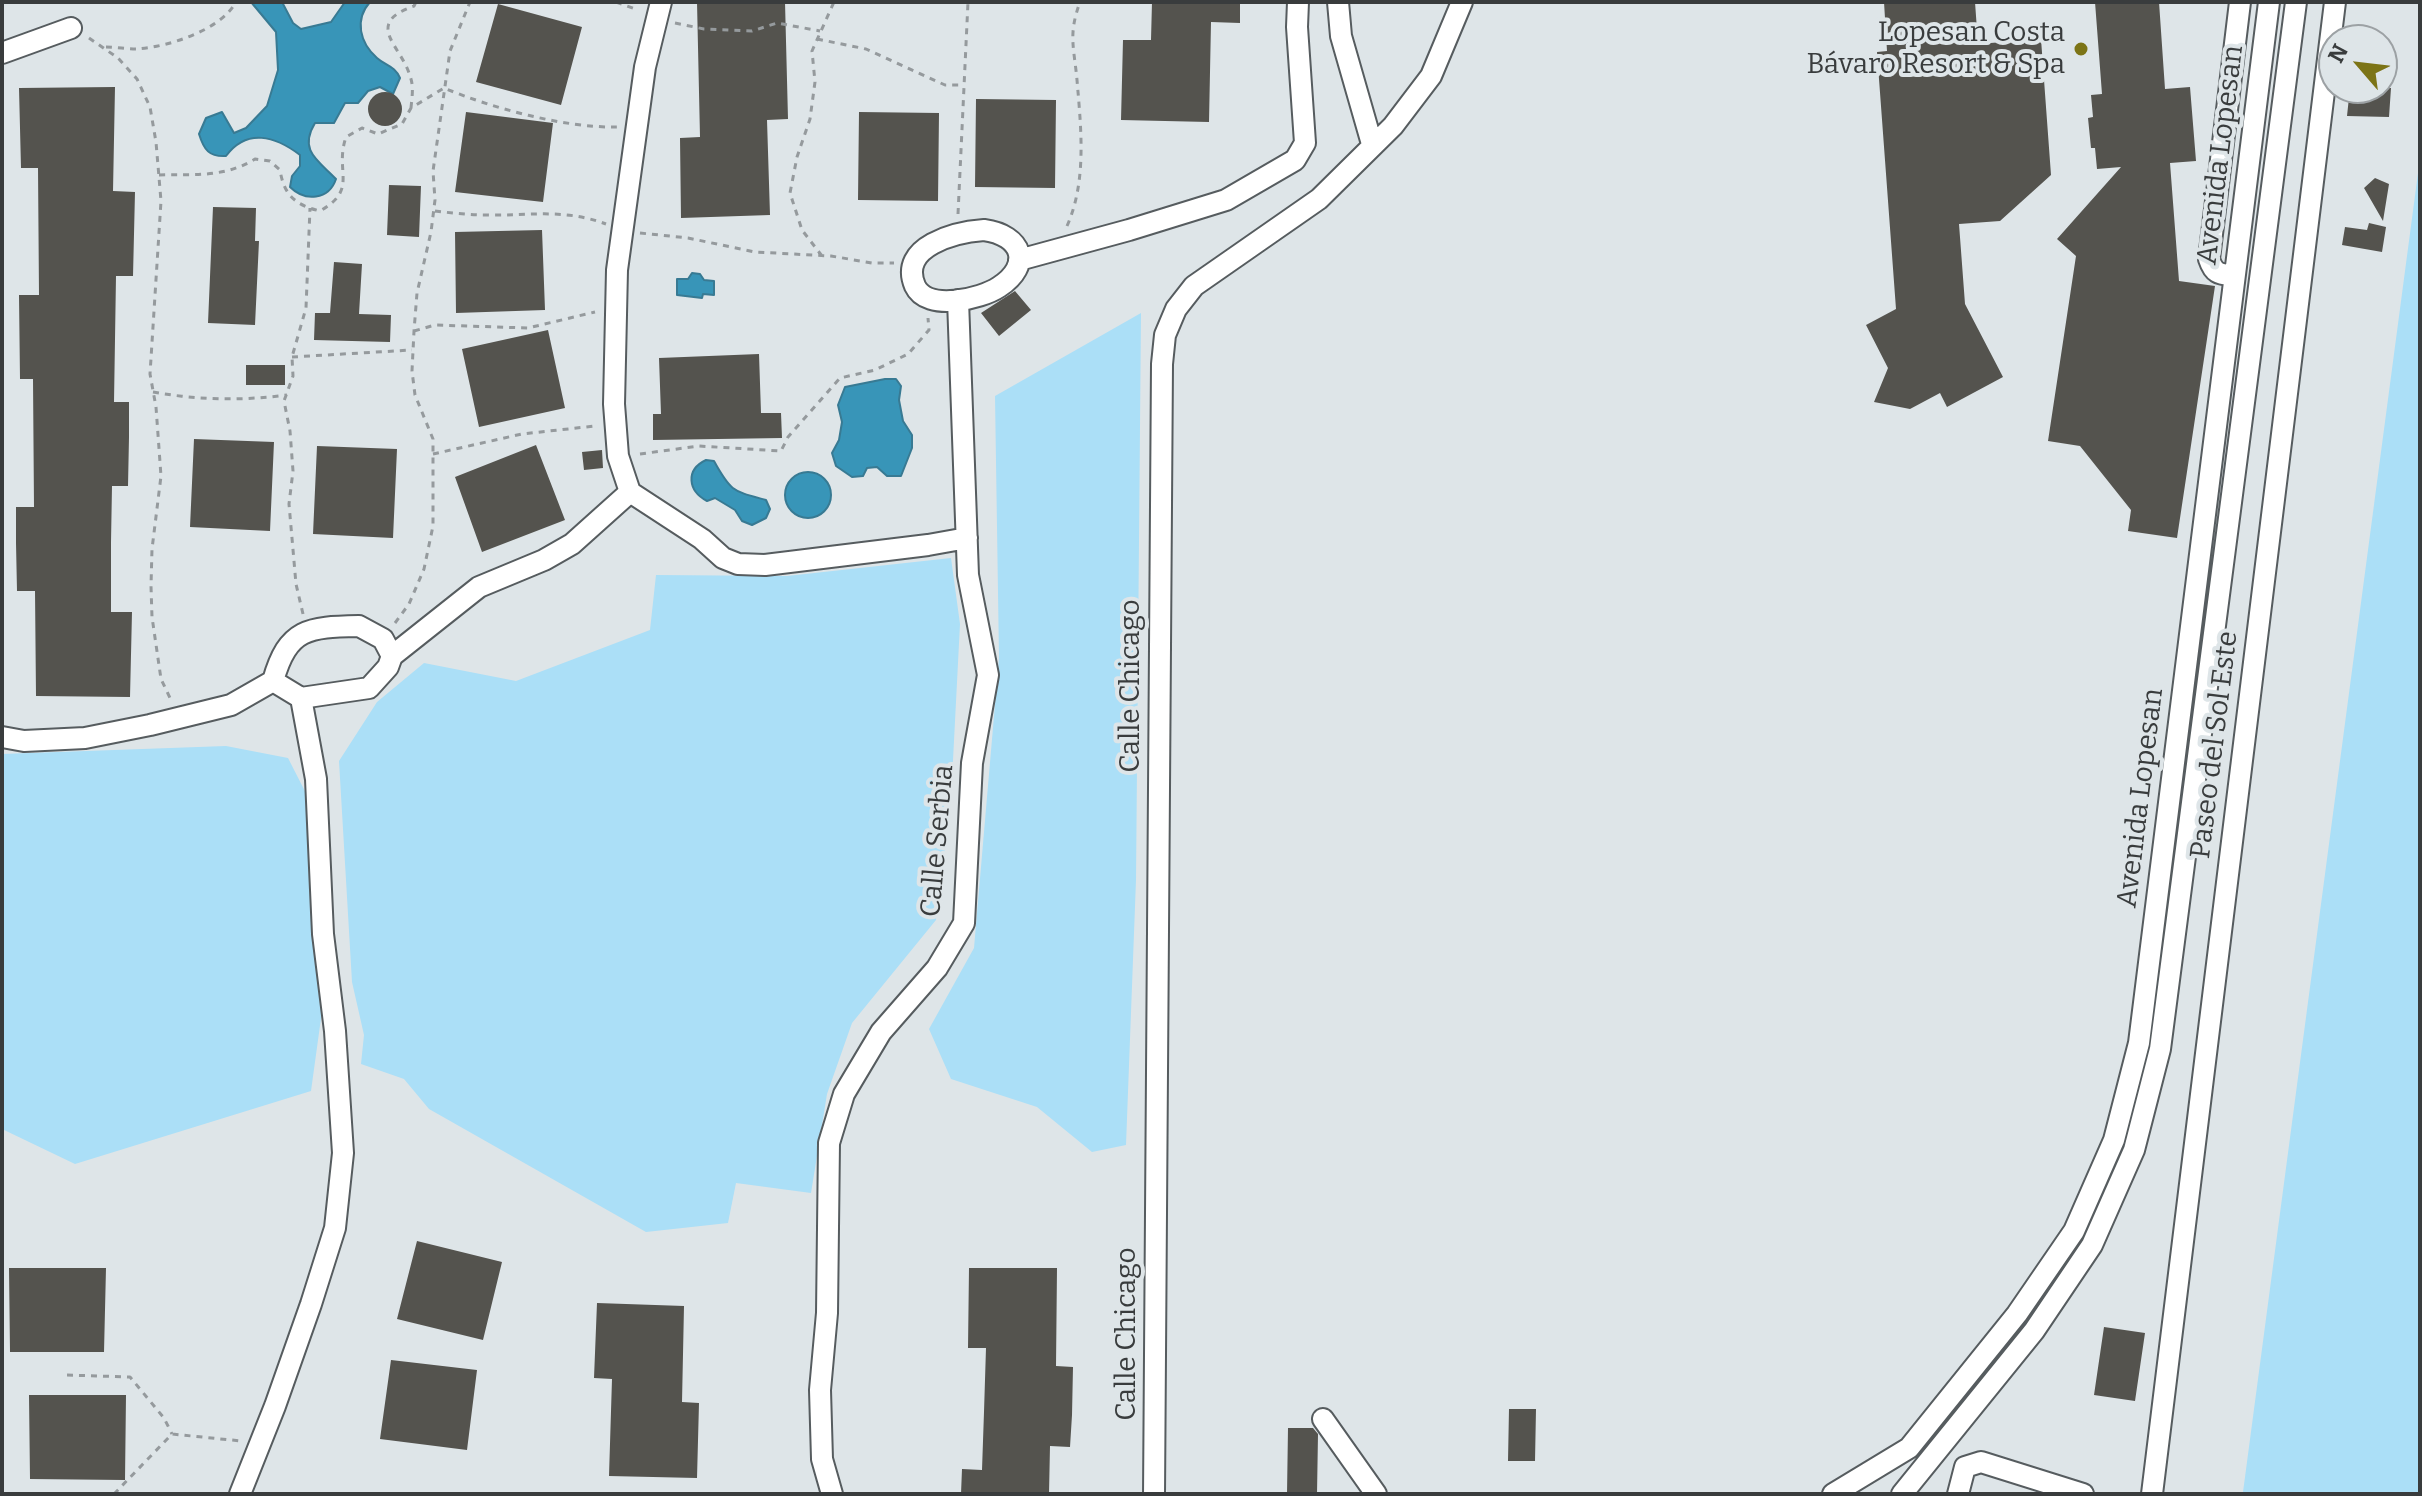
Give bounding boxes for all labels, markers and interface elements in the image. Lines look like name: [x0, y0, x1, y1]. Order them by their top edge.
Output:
place label: Lopesan Costa Bávaro Resort & Spa: [1806, 16, 2065, 82]
north arrow: [2318, 24, 2398, 104]
marker: Lopesan Costa Bávaro Resort & Spa: [2072, 40, 2090, 58]
text: N: [2322, 40, 2354, 67]
street label: Avenida Lopesan: [2191, 43, 2251, 267]
street label: Calle Chicago: [1114, 599, 1148, 773]
street label: Paseo del Sol Este: [2184, 629, 2246, 861]
street label: Avenida Lopesan: [2111, 686, 2171, 910]
street label: Calle Serbia: [915, 763, 961, 919]
street label: Calle Chicago: [1110, 1247, 1144, 1421]

